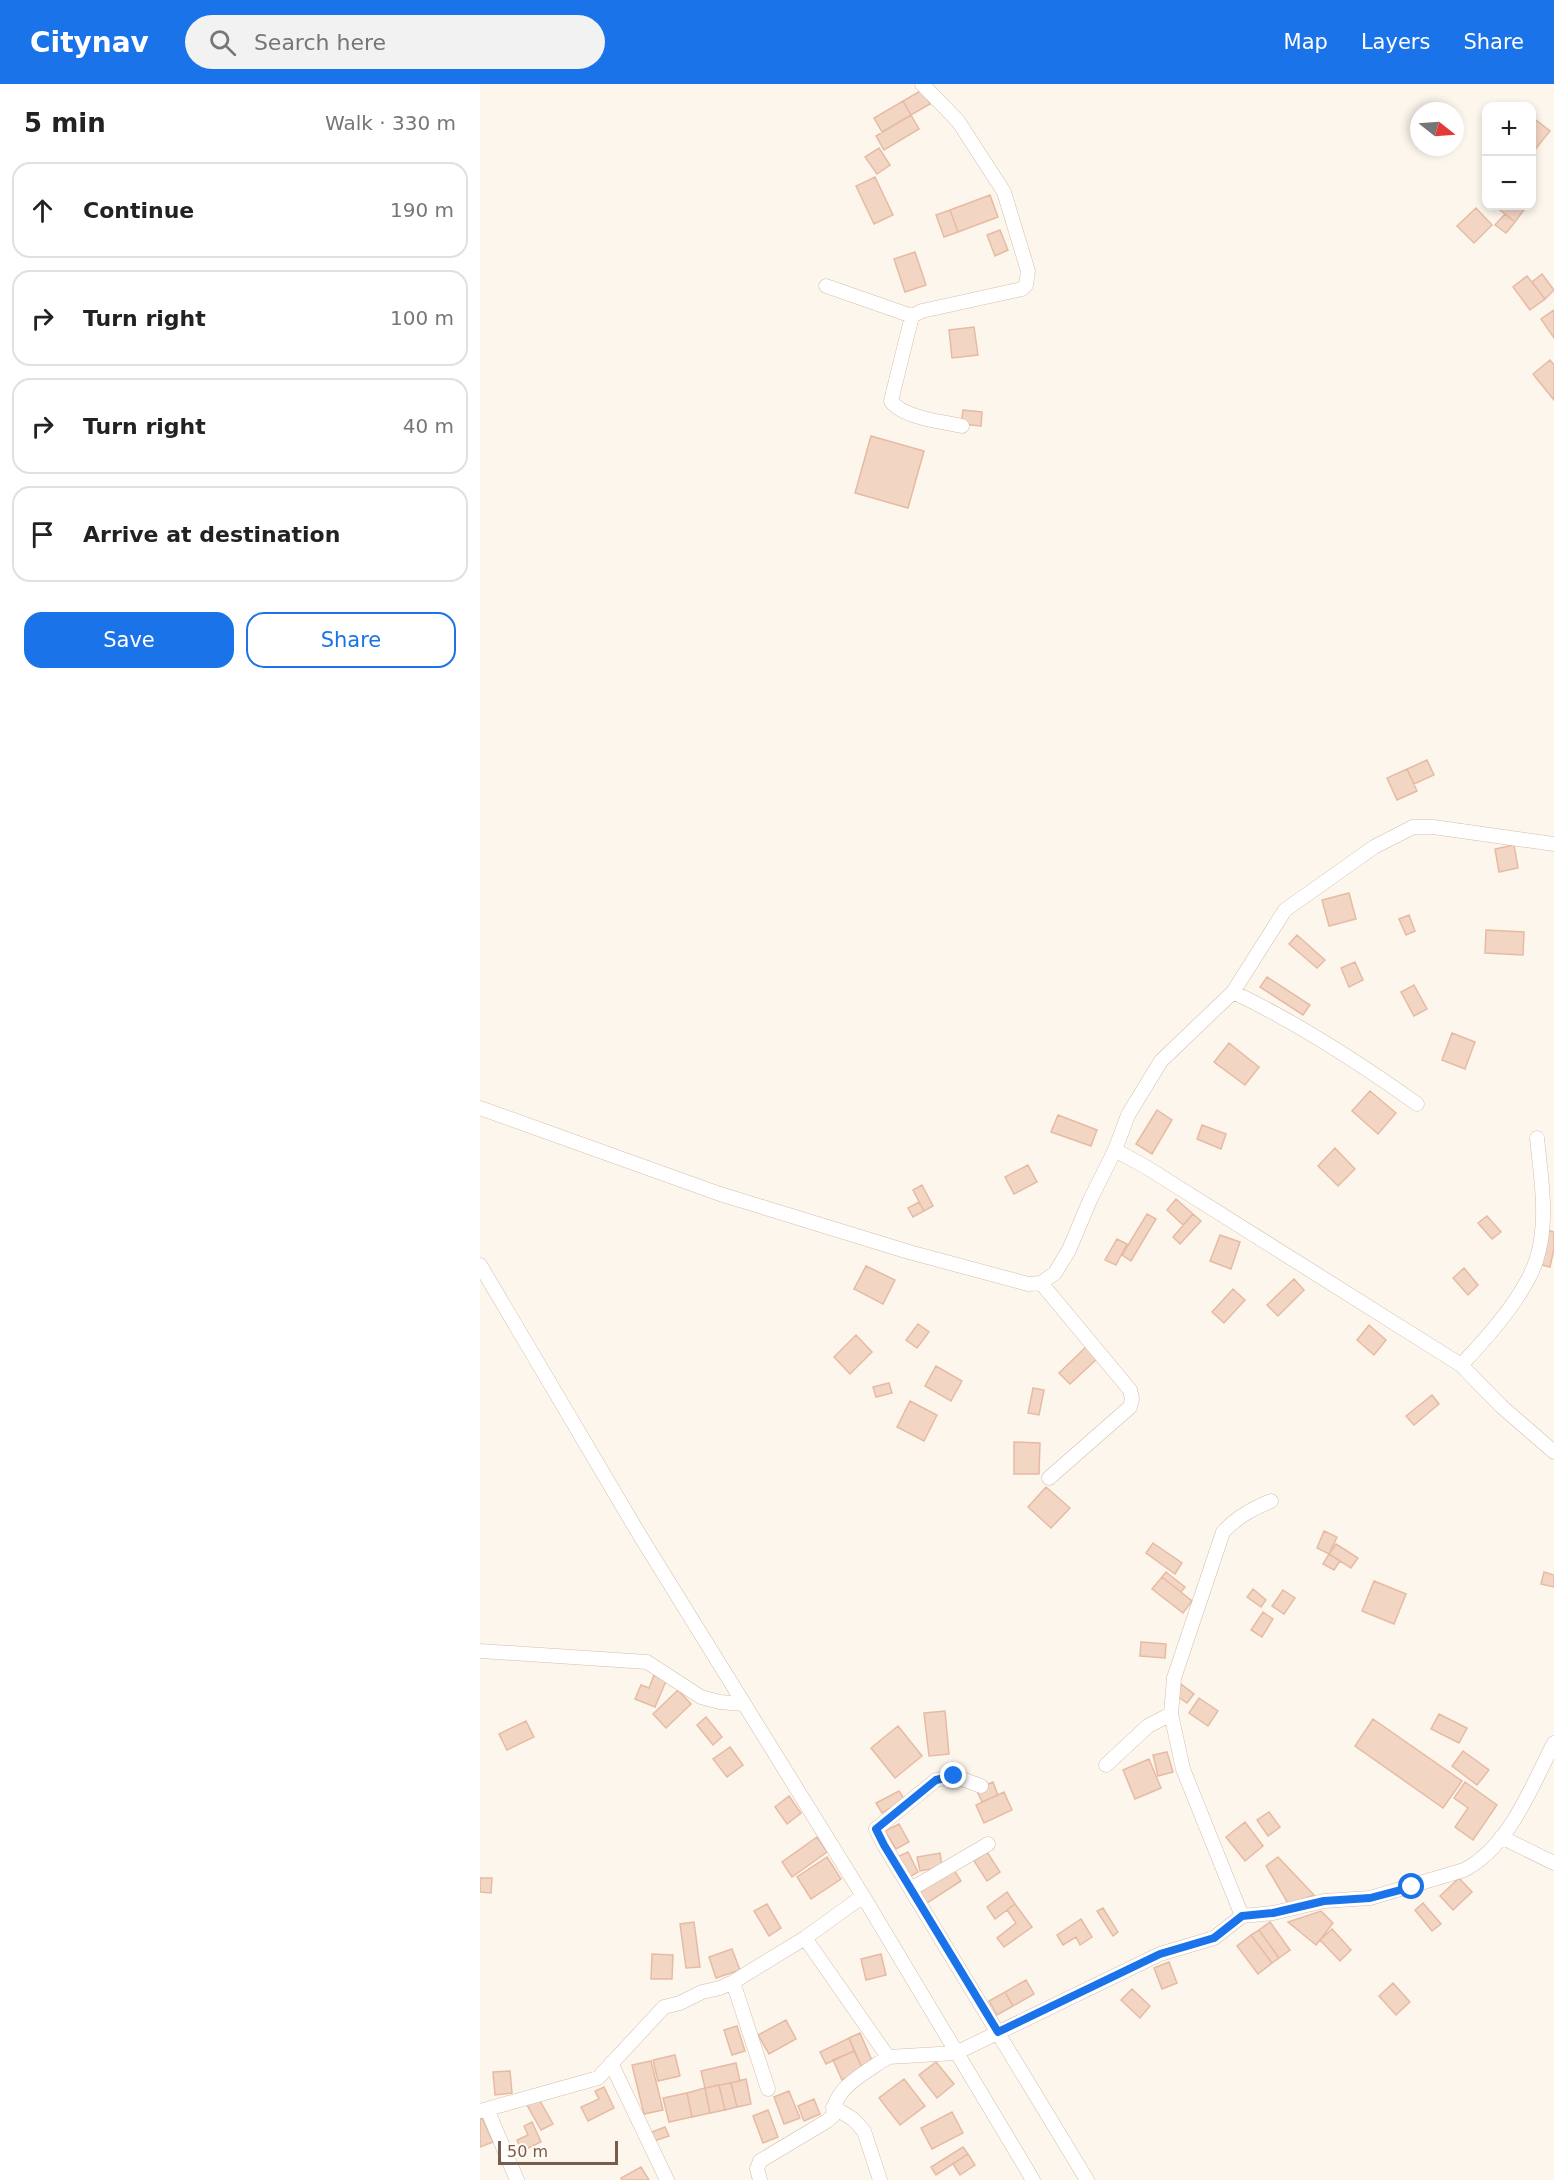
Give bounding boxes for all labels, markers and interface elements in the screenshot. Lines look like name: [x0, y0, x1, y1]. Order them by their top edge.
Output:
search box: [185, 15, 605, 69]
text: Citynav: [30, 26, 149, 59]
icon: search: [206, 26, 239, 59]
text: Search here: [254, 30, 386, 55]
text: Map: [1284, 30, 1328, 54]
text: Layers: [1361, 30, 1430, 54]
text: Share: [1463, 30, 1524, 54]
north arrow: [1410, 102, 1464, 156]
map controls: [1482, 102, 1536, 210]
button: +: [1482, 102, 1536, 156]
text: 5 min: [24, 108, 106, 138]
text: Walk · 330 m: [325, 111, 456, 135]
button: −: [1482, 156, 1536, 210]
icon: ahead: [26, 194, 59, 227]
text: Continue: [83, 198, 194, 223]
text: 190 m: [390, 198, 454, 222]
icon: right: [26, 302, 59, 335]
text: Turn right: [83, 306, 206, 331]
text: 100 m: [390, 306, 454, 330]
icon: right: [26, 410, 59, 443]
text: Turn right: [83, 414, 206, 439]
text: 40 m: [403, 414, 454, 438]
icon: arrive: [26, 518, 59, 551]
text: Arrive at destination: [83, 522, 340, 547]
button: Save: [24, 612, 234, 668]
button: Share: [246, 612, 456, 668]
route end: [940, 1762, 966, 1788]
route start: [1398, 1873, 1424, 1899]
scale bar: [498, 2138, 618, 2166]
text: 50 m: [507, 2142, 548, 2161]

